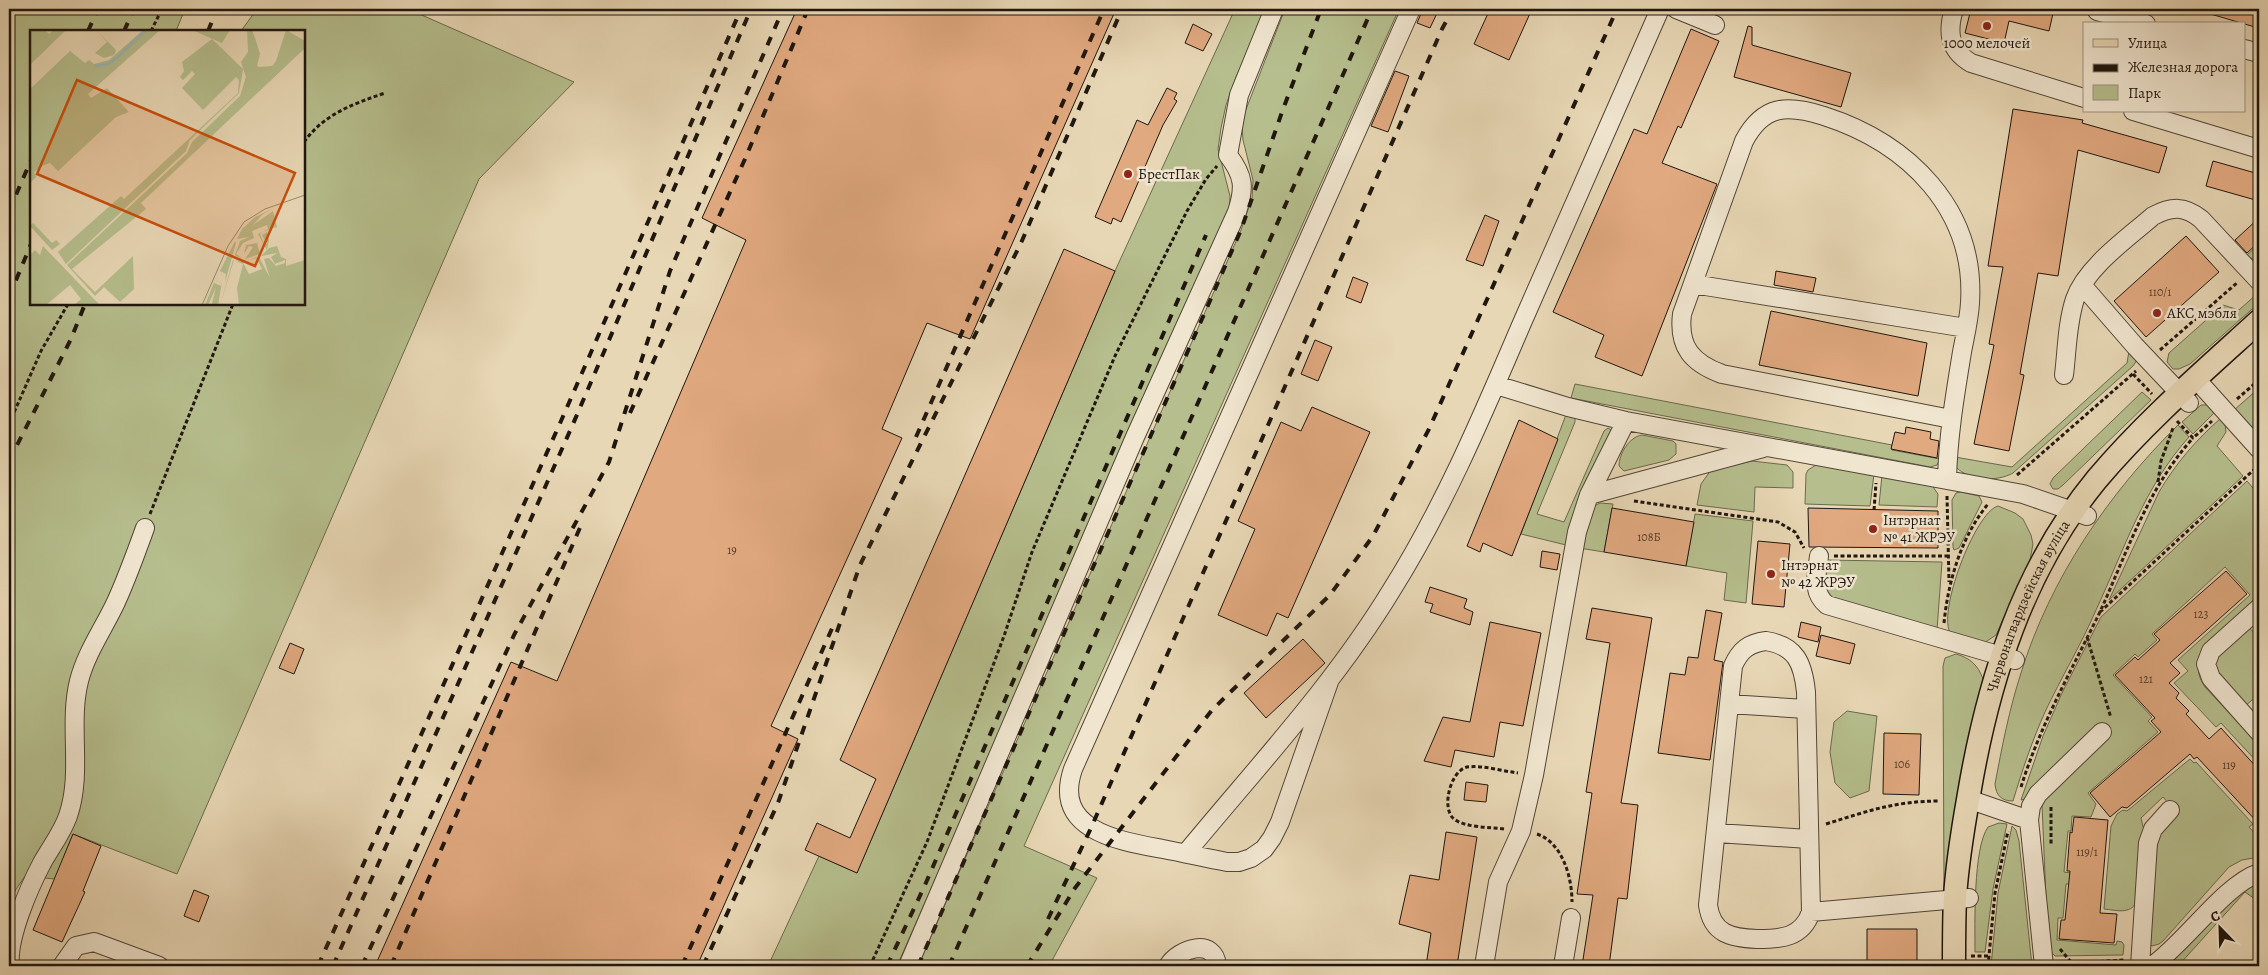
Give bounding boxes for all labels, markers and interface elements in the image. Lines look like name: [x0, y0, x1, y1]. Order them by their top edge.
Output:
marker: 1000 мелочей: [1981, 20, 1993, 32]
legend: [2083, 22, 2246, 112]
inset map: [30, 30, 305, 305]
place label: 1000 мелочей: [1944, 33, 2031, 53]
text: Улица: [2128, 33, 2167, 53]
text: Железная дорога: [2128, 57, 2238, 77]
text: Парк: [2128, 83, 2161, 103]
place label: БрестПак: [1138, 164, 1200, 184]
marker: БрестПак: [1122, 168, 1134, 180]
house number: 110/1: [2149, 284, 2171, 300]
place label: АКС мэбля: [2166, 303, 2237, 323]
marker: АКС мэбля: [2151, 307, 2163, 319]
place label: Інтэрнат № 41 ЖРЭУ: [1883, 510, 1955, 547]
street label: Чырвонагвардзейская вуліца: [1982, 516, 2074, 695]
marker: Інтэрнат № 41 ЖРЭУ: [1867, 523, 1879, 535]
house number: 108Б: [1637, 529, 1661, 545]
house number: 19: [727, 542, 737, 558]
place label: Інтэрнат № 42 ЖРЭУ: [1781, 555, 1855, 592]
marker: Інтэрнат № 42 ЖРЭУ: [1765, 568, 1777, 580]
house number: 123: [2194, 606, 2208, 622]
house number: 121: [2139, 671, 2153, 687]
house number: 106: [1894, 756, 1910, 772]
house number: 119: [2222, 757, 2236, 773]
house number: 119/1: [2076, 844, 2098, 860]
north arrow: [2196, 902, 2246, 952]
text: С: [2207, 906, 2223, 927]

